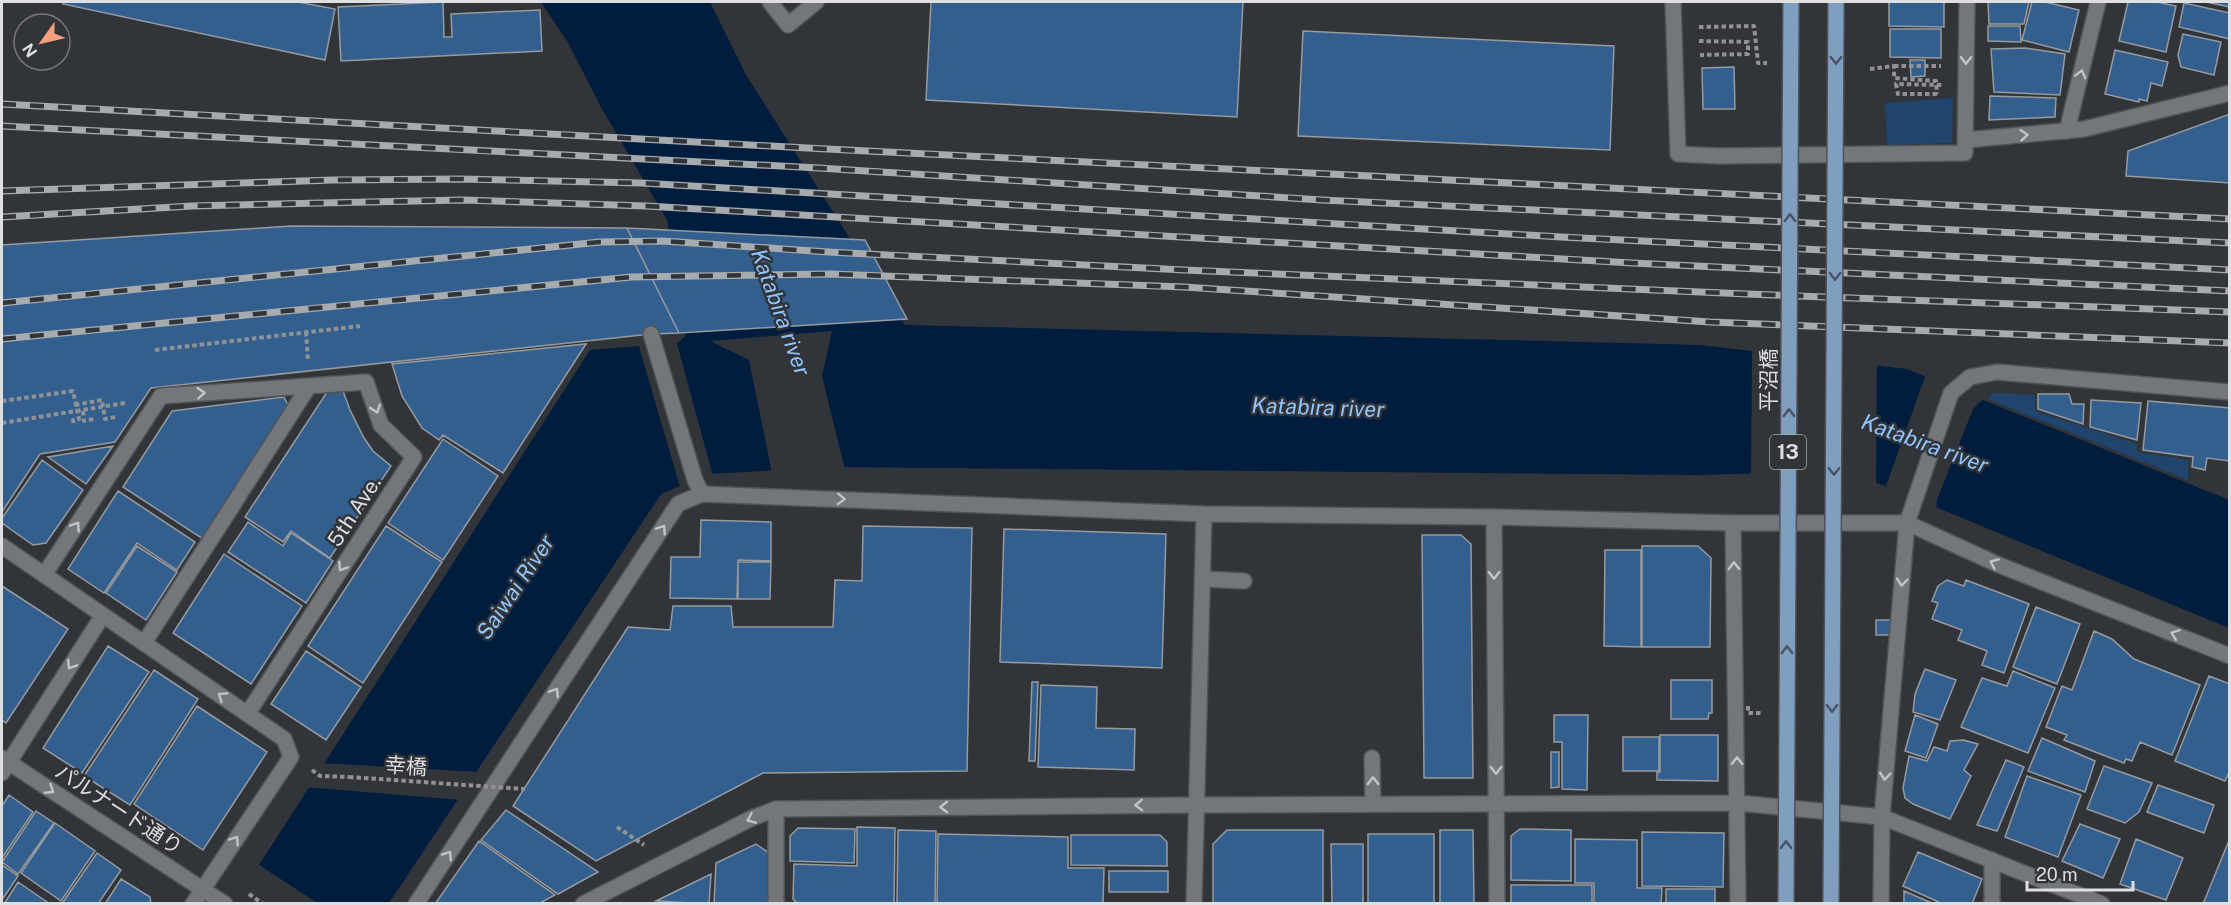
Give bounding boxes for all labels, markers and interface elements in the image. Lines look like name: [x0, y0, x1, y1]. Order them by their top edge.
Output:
north arrow: [12, 12, 72, 72]
text: N: [19, 40, 41, 61]
one-way arrow: [1830, 55, 1842, 64]
one-way arrow: [1960, 55, 1972, 64]
one-way arrow: [2073, 69, 2086, 79]
one-way arrow: [2019, 129, 2028, 142]
one-way arrow: [1784, 214, 1796, 223]
water label: Katabira river: [746, 245, 816, 380]
one-way arrow: [1829, 271, 1841, 280]
street label: 平沼橋: [1756, 349, 1781, 412]
one-way arrow: [196, 387, 205, 400]
water label: Katabira river: [1251, 392, 1386, 422]
one-way arrow: [368, 403, 381, 414]
water label: Katabira river: [1858, 408, 1993, 478]
one-way arrow: [1783, 409, 1795, 418]
road number: 13: [1770, 435, 1806, 469]
one-way arrow: [1828, 466, 1840, 475]
street label: 5th Ave.: [322, 471, 386, 551]
one-way arrow: [837, 493, 846, 506]
one-way arrow: [68, 522, 80, 532]
one-way arrow: [655, 524, 666, 535]
water label: Saiwai River: [471, 529, 560, 644]
one-way arrow: [1989, 558, 2000, 570]
one-way arrow: [339, 561, 350, 572]
one-way arrow: [1728, 562, 1740, 571]
one-way arrow: [1488, 571, 1500, 580]
one-way arrow: [1896, 577, 1909, 586]
one-way arrow: [2170, 629, 2181, 641]
one-way arrow: [1781, 646, 1793, 655]
one-way arrow: [68, 658, 79, 669]
one-way arrow: [548, 687, 559, 698]
one-way arrow: [218, 692, 229, 703]
one-way arrow: [1826, 703, 1838, 712]
street label: 幸橋: [384, 752, 428, 780]
one-way arrow: [1731, 757, 1743, 766]
street label: パルナード通り: [51, 758, 187, 860]
one-way arrow: [1490, 766, 1502, 775]
one-way arrow: [1879, 771, 1892, 780]
one-way arrow: [1366, 777, 1379, 786]
one-way arrow: [44, 782, 55, 793]
one-way arrow: [1134, 799, 1143, 811]
one-way arrow: [939, 801, 948, 813]
one-way arrow: [746, 812, 757, 824]
one-way arrow: [228, 836, 239, 847]
one-way arrow: [1780, 841, 1792, 850]
one-way arrow: [441, 850, 452, 861]
scale bar: [2027, 854, 2134, 892]
text: 20 m: [2036, 864, 2078, 885]

